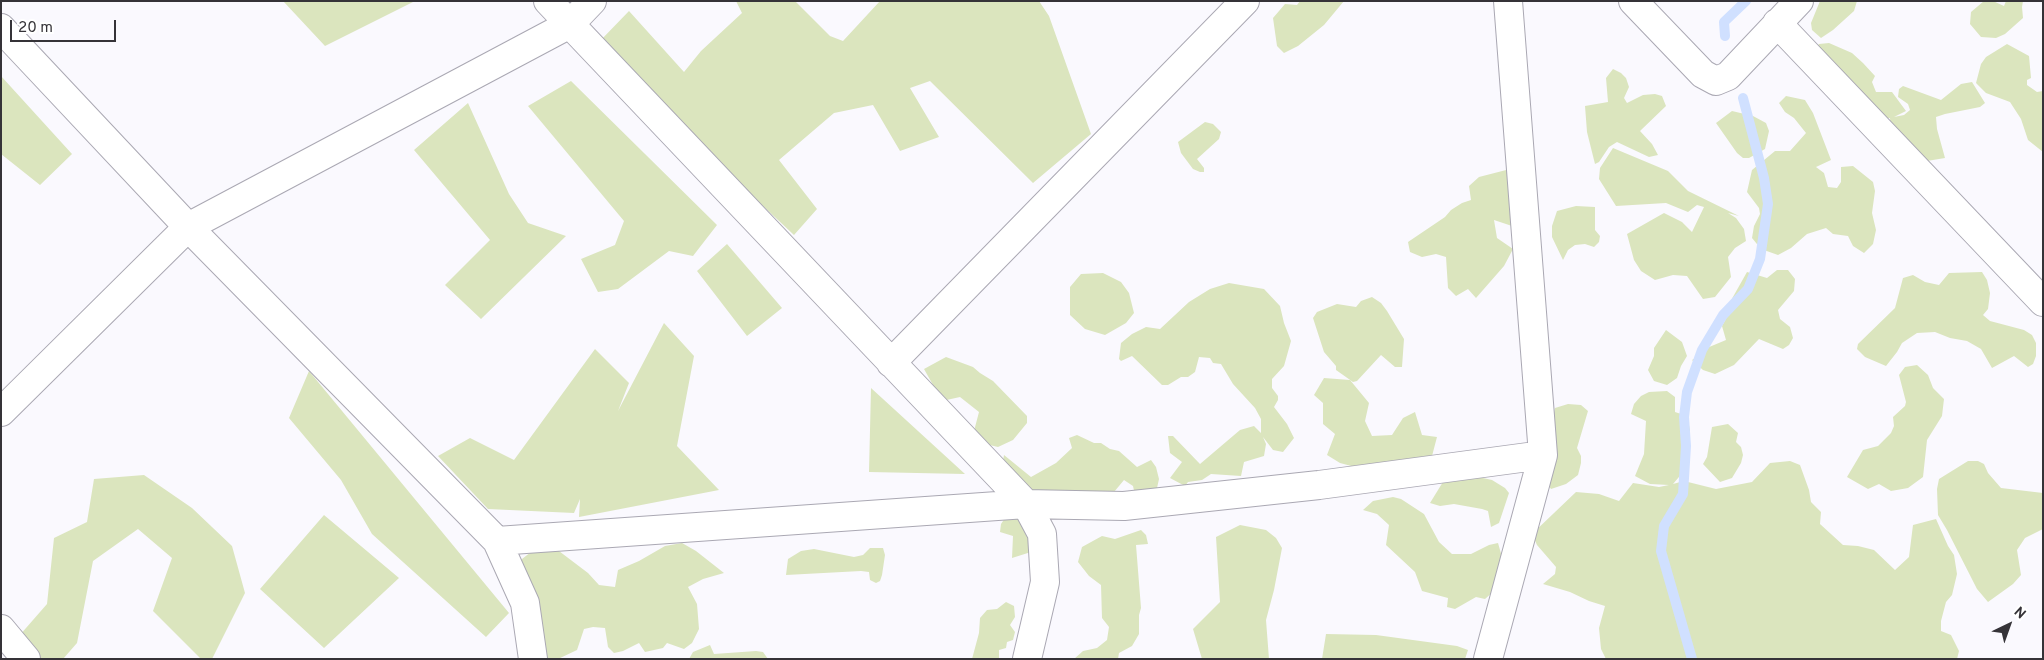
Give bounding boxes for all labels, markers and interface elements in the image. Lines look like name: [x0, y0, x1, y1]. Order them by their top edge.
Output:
scale bar: [12, 10, 119, 42]
text: 20 m: [18, 19, 53, 38]
north arrow: [1984, 600, 2034, 650]
text: N: [2010, 604, 2029, 623]

